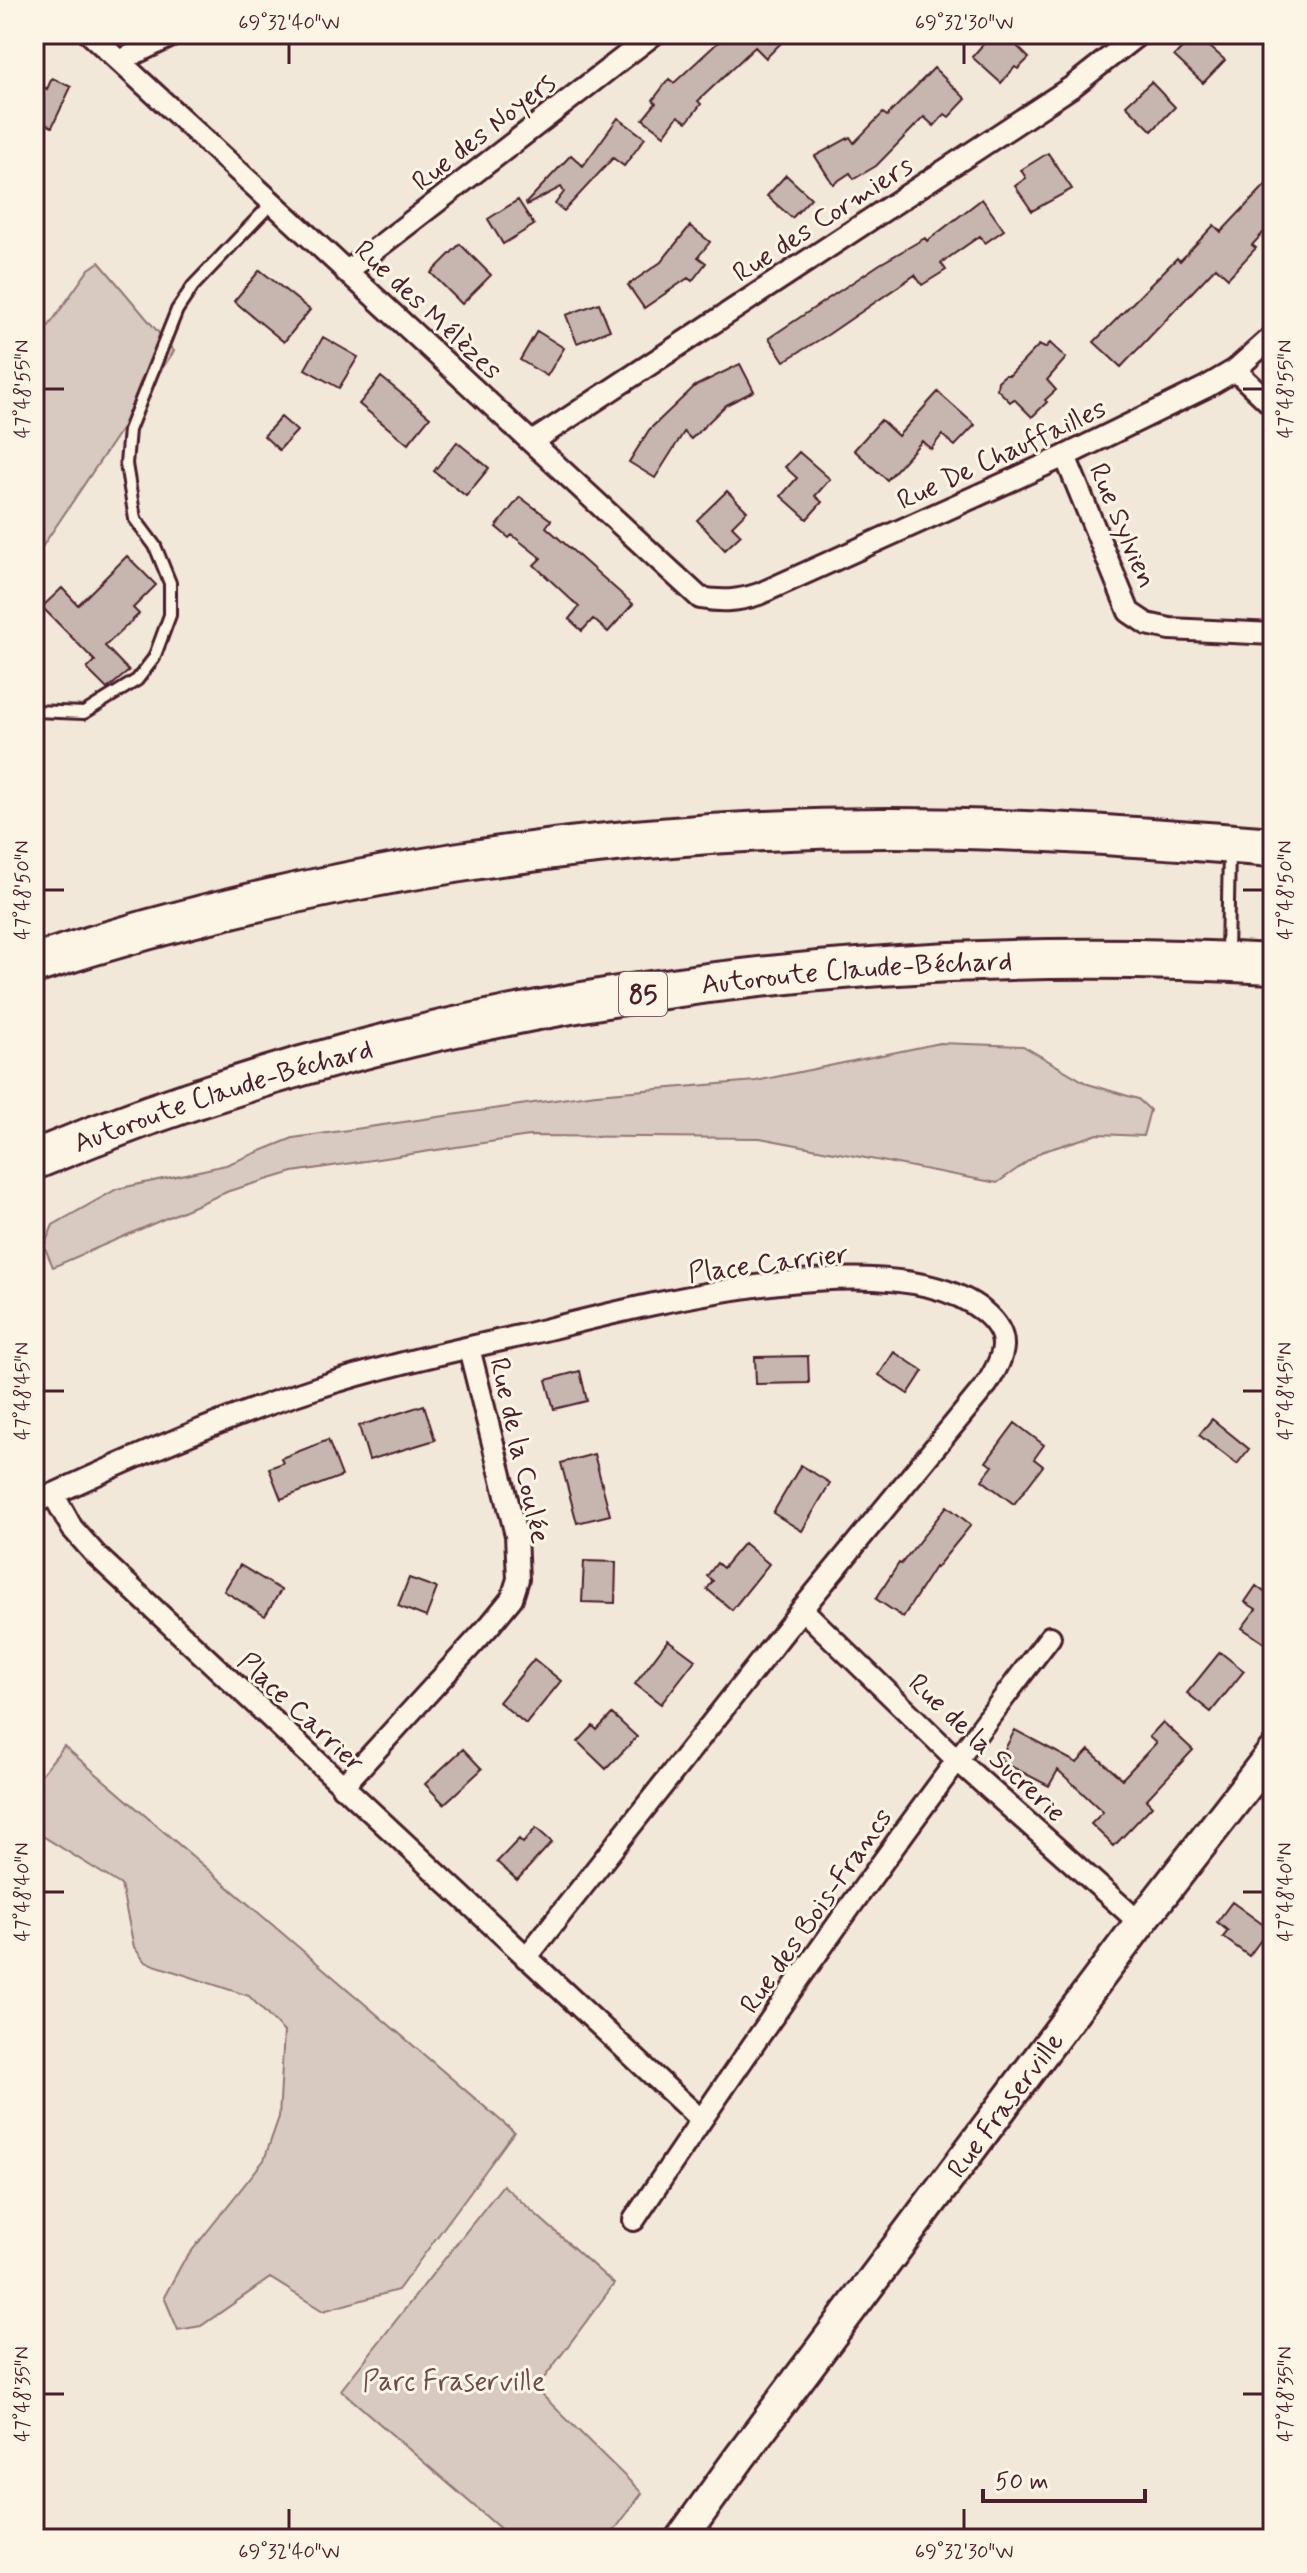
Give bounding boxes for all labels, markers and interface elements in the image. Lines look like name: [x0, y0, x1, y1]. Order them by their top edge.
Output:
text: 69°32'40"W: [238, 10, 340, 37]
text: 69°32'30"W: [915, 10, 1013, 37]
street label: Rue des Noyers: [405, 65, 564, 201]
street label: Rue des Cormiers: [726, 148, 921, 292]
street label: Rue des Mélèzes: [345, 232, 509, 389]
text: 47°48'55"N: [10, 340, 37, 438]
text: 47°48'55"N: [1273, 340, 1300, 438]
street label: Rue De Chauffailles: [891, 391, 1113, 520]
street label: Rue Sylvien: [1079, 458, 1165, 594]
text: 47°48'50"N: [10, 840, 37, 940]
text: 47°48'50"N: [1273, 840, 1300, 940]
street label: Autoroute Claude-Béchard: [699, 944, 1013, 1005]
road number: 85: [619, 972, 667, 1016]
street label: Autoroute Claude-Béchard: [69, 1032, 377, 1163]
street label: Place Carrier: [686, 1236, 851, 1293]
text: 47°48'45"N: [10, 1342, 37, 1440]
text: 47°48'45"N: [1273, 1342, 1300, 1440]
street label: Rue de la Coulée: [479, 1354, 558, 1547]
street label: Place Carrier: [229, 1644, 372, 1781]
street label: Rue de la Sucrerie: [899, 1666, 1073, 1832]
street label: Rue des Bois-Francs: [732, 1801, 902, 2022]
text: 47°48'40"N: [10, 1843, 37, 1941]
text: 47°48'40"N: [1273, 1843, 1300, 1941]
street label: Rue Fraserville: [939, 2025, 1073, 2186]
text: 47°48'35"N: [10, 2346, 37, 2442]
text: 47°48'35"N: [1273, 2346, 1300, 2442]
park label: Parc Fraserville: [362, 2364, 546, 2401]
scale bar: [983, 2453, 1145, 2503]
text: 50 m: [995, 2467, 1049, 2498]
text: 69°32'40"W: [238, 2539, 340, 2566]
text: 69°32'30"W: [915, 2539, 1013, 2566]

